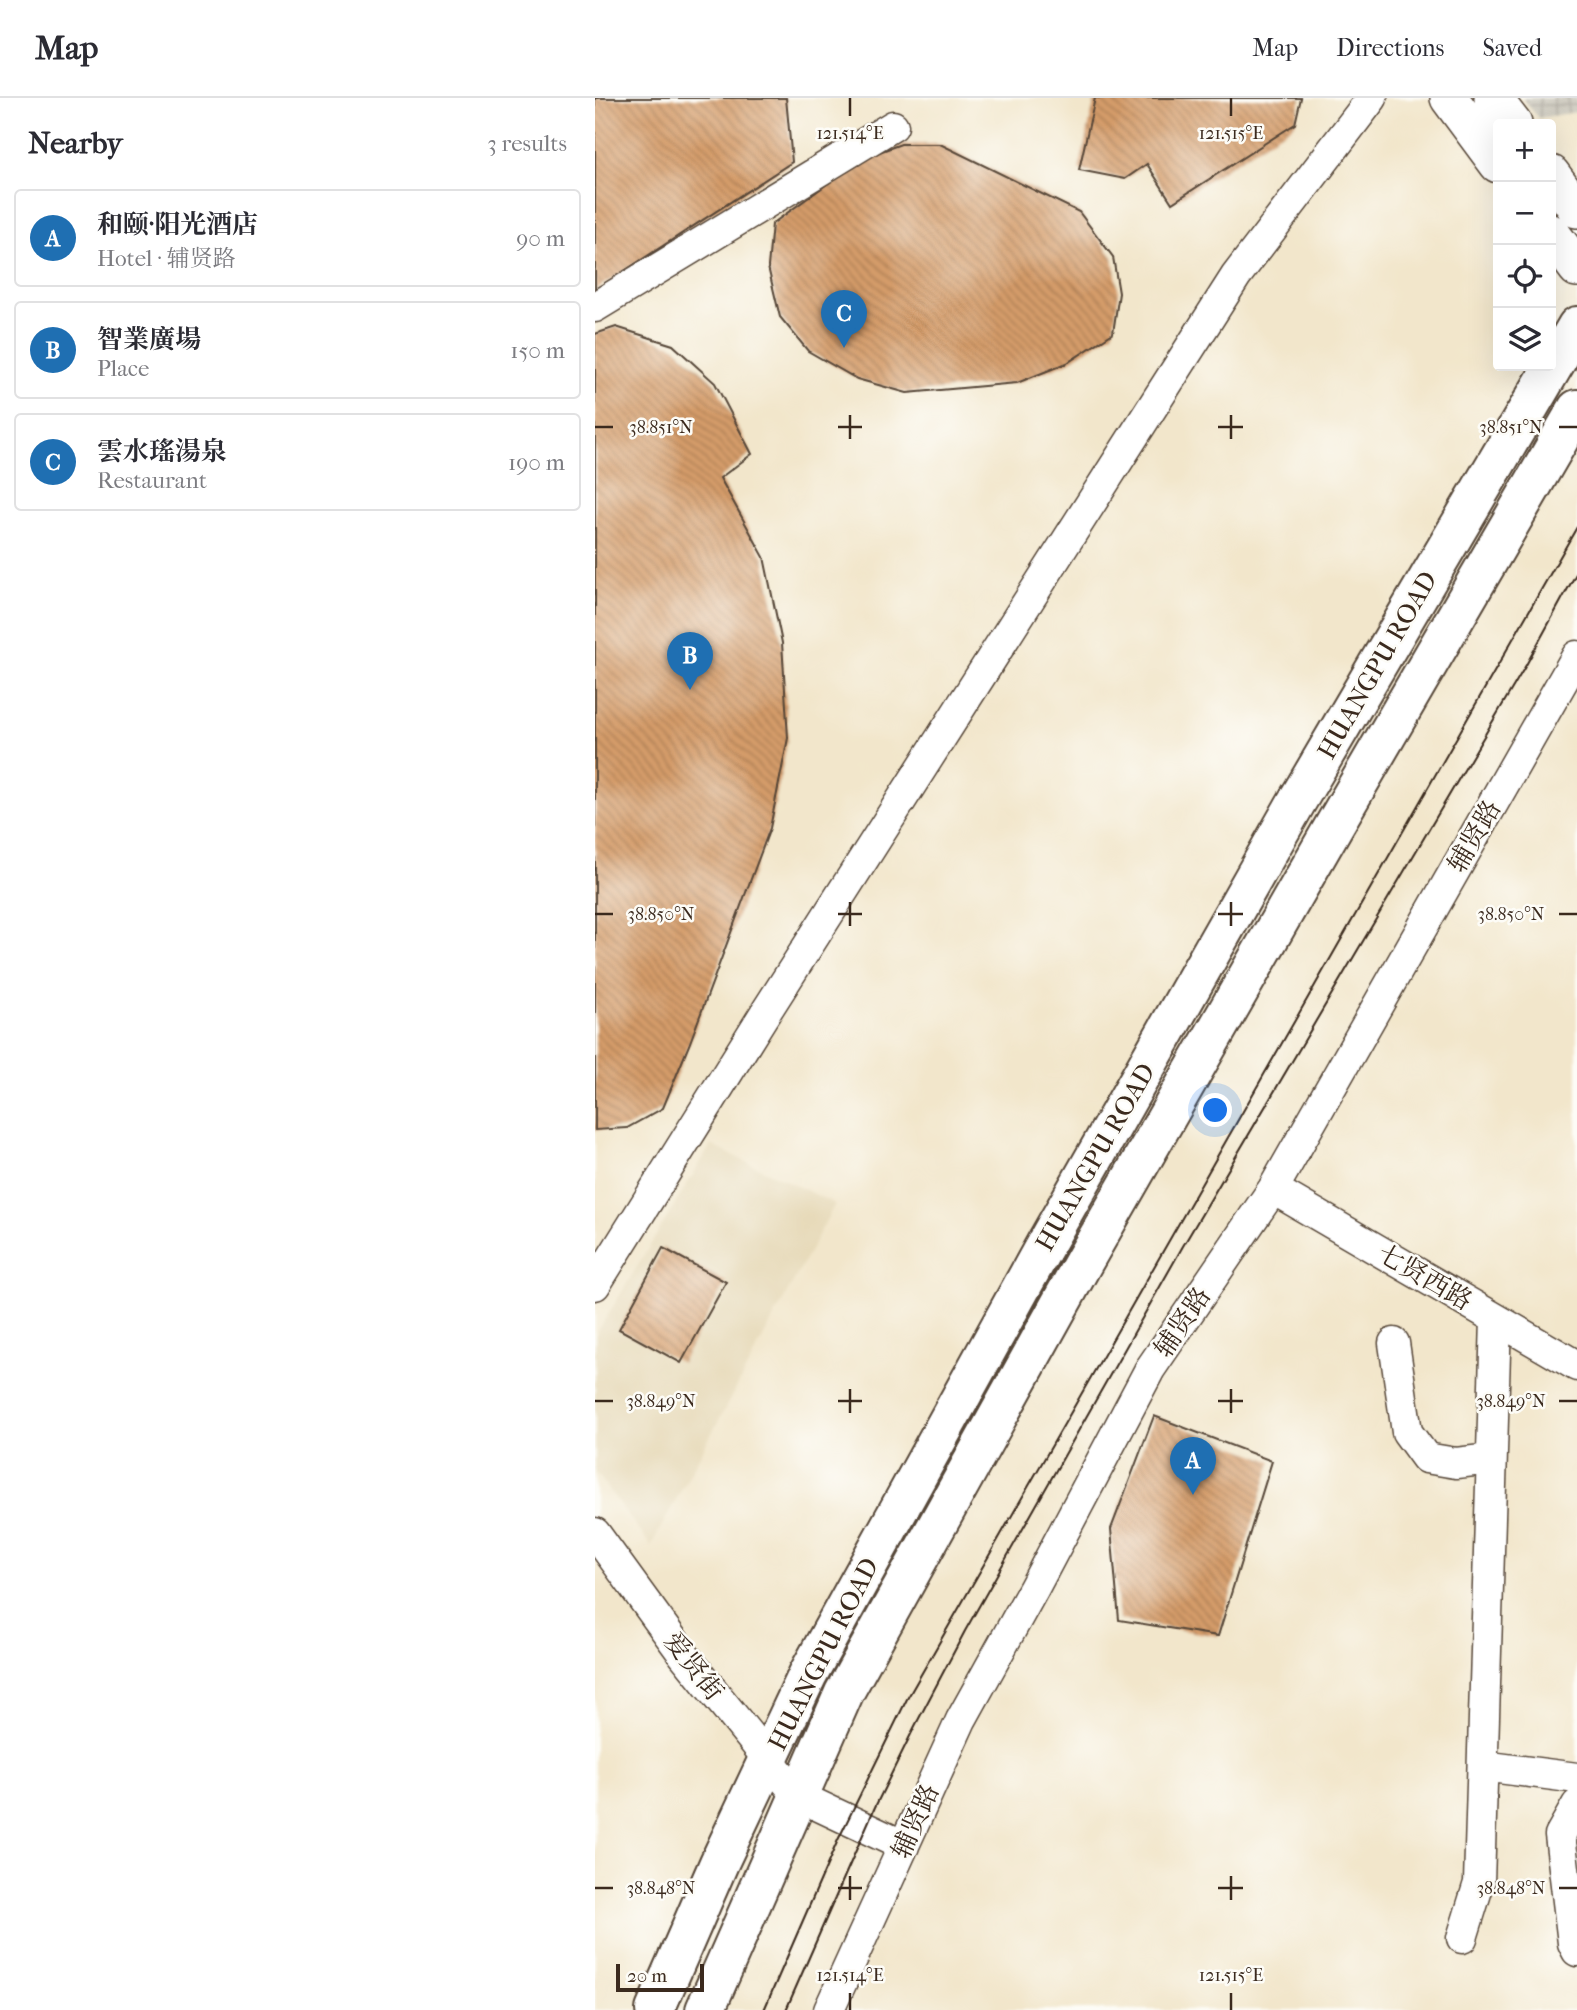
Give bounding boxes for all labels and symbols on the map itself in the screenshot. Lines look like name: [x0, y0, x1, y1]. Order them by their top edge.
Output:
text: 121.514°E: [816, 123, 884, 144]
text: 121.515°E: [1199, 123, 1263, 144]
pin: C: [821, 290, 867, 348]
text: 38.851°N: [629, 417, 693, 438]
text: 38.851°N: [1479, 417, 1543, 438]
street label: HUANGPU ROAD: [1311, 566, 1444, 765]
pin: B: [667, 632, 713, 690]
street label: 辅贤路: [1442, 795, 1507, 878]
text: 38.850°N: [628, 904, 695, 925]
text: 38.850°N: [1478, 904, 1545, 925]
street label: HUANGPU ROAD: [1029, 1058, 1162, 1257]
your location: [1198, 1093, 1232, 1127]
street label: 七贤西路: [1372, 1238, 1478, 1317]
street label: 辅贤路: [1148, 1281, 1217, 1363]
text: 38.849°N: [626, 1391, 696, 1412]
text: 38.849°N: [1476, 1391, 1546, 1412]
pin: A: [1170, 1437, 1216, 1495]
street label: HUANGPU ROAD: [762, 1553, 885, 1756]
street label: 爱贤街: [657, 1626, 730, 1707]
street label: 辅贤路: [885, 1779, 945, 1863]
text: 38.848°N: [627, 1878, 696, 1899]
text: 38.848°N: [1477, 1878, 1546, 1899]
scale bar: [616, 1961, 703, 1993]
text: 121.514°E: [816, 1965, 884, 1986]
text: 121.515°E: [1199, 1965, 1263, 1986]

